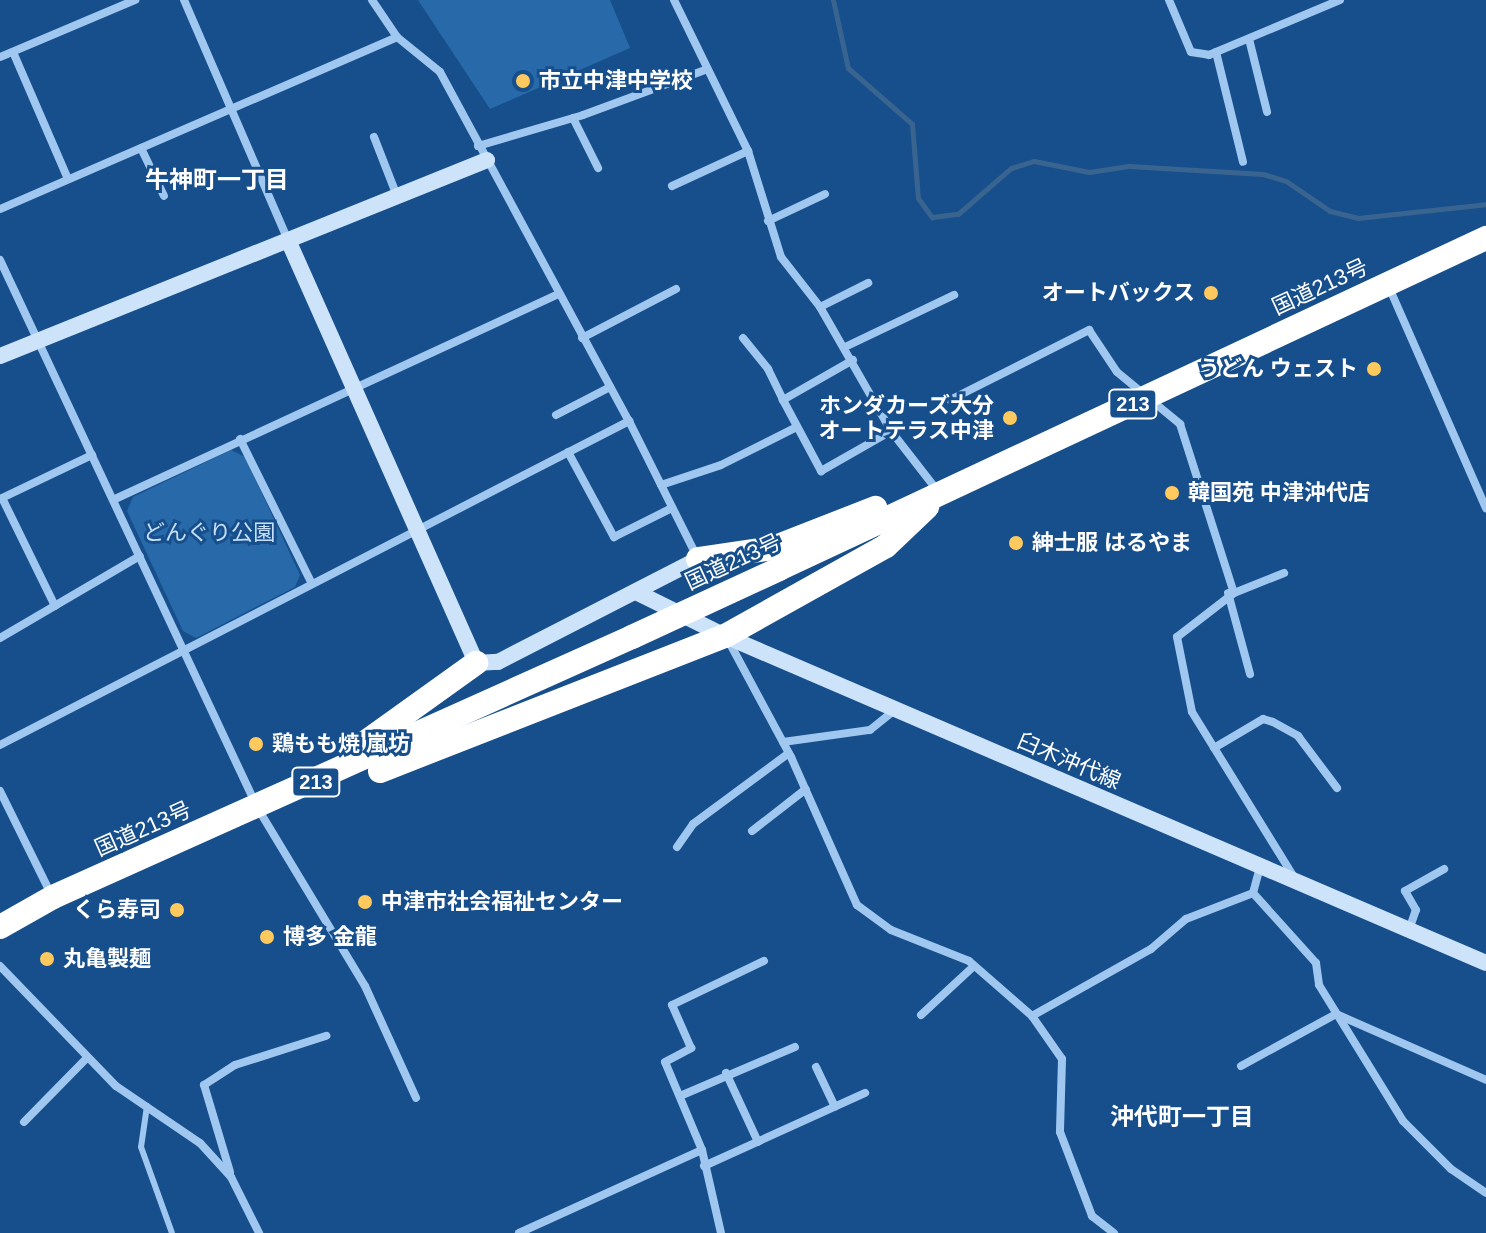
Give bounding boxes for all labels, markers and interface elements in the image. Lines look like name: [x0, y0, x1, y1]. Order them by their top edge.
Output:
place label: 市立中津中学校: [539, 68, 693, 94]
marker: 市立中津中学校: [514, 72, 532, 90]
district label: 牛神町一丁目: [145, 166, 289, 194]
street label: 国道213号: [1268, 253, 1372, 321]
place label: オートバックス: [1041, 280, 1195, 306]
marker: オートバックス: [1202, 284, 1220, 302]
place label: うどん ウェスト: [1198, 356, 1358, 382]
marker: うどん ウェスト: [1365, 360, 1383, 378]
road number: 213: [1107, 388, 1159, 420]
place label: ホンダカーズ大分 オートテラス中津: [818, 392, 994, 444]
marker: ホンダカーズ大分 オートテラス中津: [1001, 409, 1019, 427]
place label: 韓国苑 中津沖代店: [1188, 480, 1370, 506]
marker: 韓国苑 中津沖代店: [1163, 484, 1181, 502]
park label: どんぐり公園: [143, 520, 275, 546]
street label: 国道213号: [681, 528, 785, 596]
place label: 紳士服 はるやま: [1032, 530, 1192, 556]
marker: 紳士服 はるやま: [1007, 534, 1025, 552]
street label: 臼木沖代線: [1013, 727, 1125, 795]
place label: 鶏もも焼 嵐坊: [272, 731, 410, 757]
marker: 鶏もも焼 嵐坊: [247, 735, 265, 753]
road number: 213: [290, 766, 342, 798]
street label: 国道213号: [91, 796, 195, 862]
place label: 中津市社会福祉センター: [381, 889, 623, 915]
marker: 中津市社会福祉センター: [356, 893, 374, 911]
place label: くら寿司: [73, 897, 161, 923]
marker: くら寿司: [168, 901, 186, 919]
place label: 博多 金龍: [283, 924, 377, 950]
marker: 博多 金龍: [258, 928, 276, 946]
place label: 丸亀製麺: [63, 946, 151, 972]
marker: 丸亀製麺: [38, 950, 56, 968]
district label: 沖代町一丁目: [1110, 1103, 1254, 1131]

